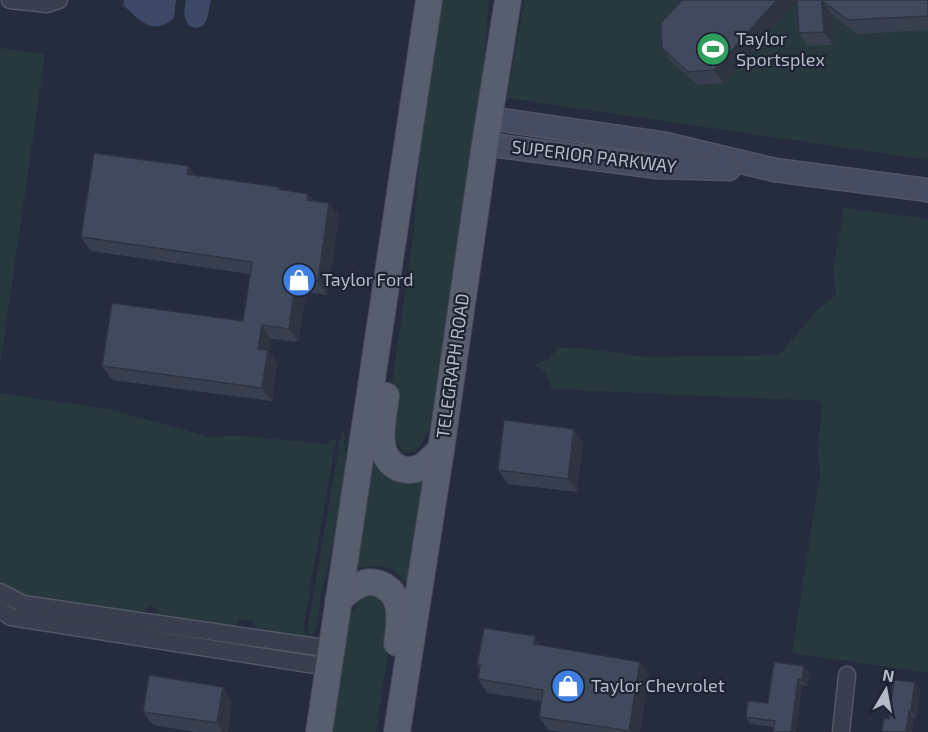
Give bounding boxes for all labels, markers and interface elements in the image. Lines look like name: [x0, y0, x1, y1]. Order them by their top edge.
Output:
place label: Taylor Sportsplex: [736, 27, 825, 70]
sports icon: Taylor Sportsplex: [695, 31, 731, 67]
street label: SUPERIOR PARKWAY: [510, 135, 679, 177]
shop icon: Taylor Ford: [281, 262, 317, 298]
place label: Taylor Ford: [322, 268, 414, 290]
street label: TELEGRAPH ROAD: [431, 292, 473, 440]
north arrow: [856, 660, 916, 720]
text: N: [881, 664, 896, 685]
shop icon: Taylor Chevrolet: [550, 668, 586, 704]
place label: Taylor Chevrolet: [591, 674, 725, 696]

